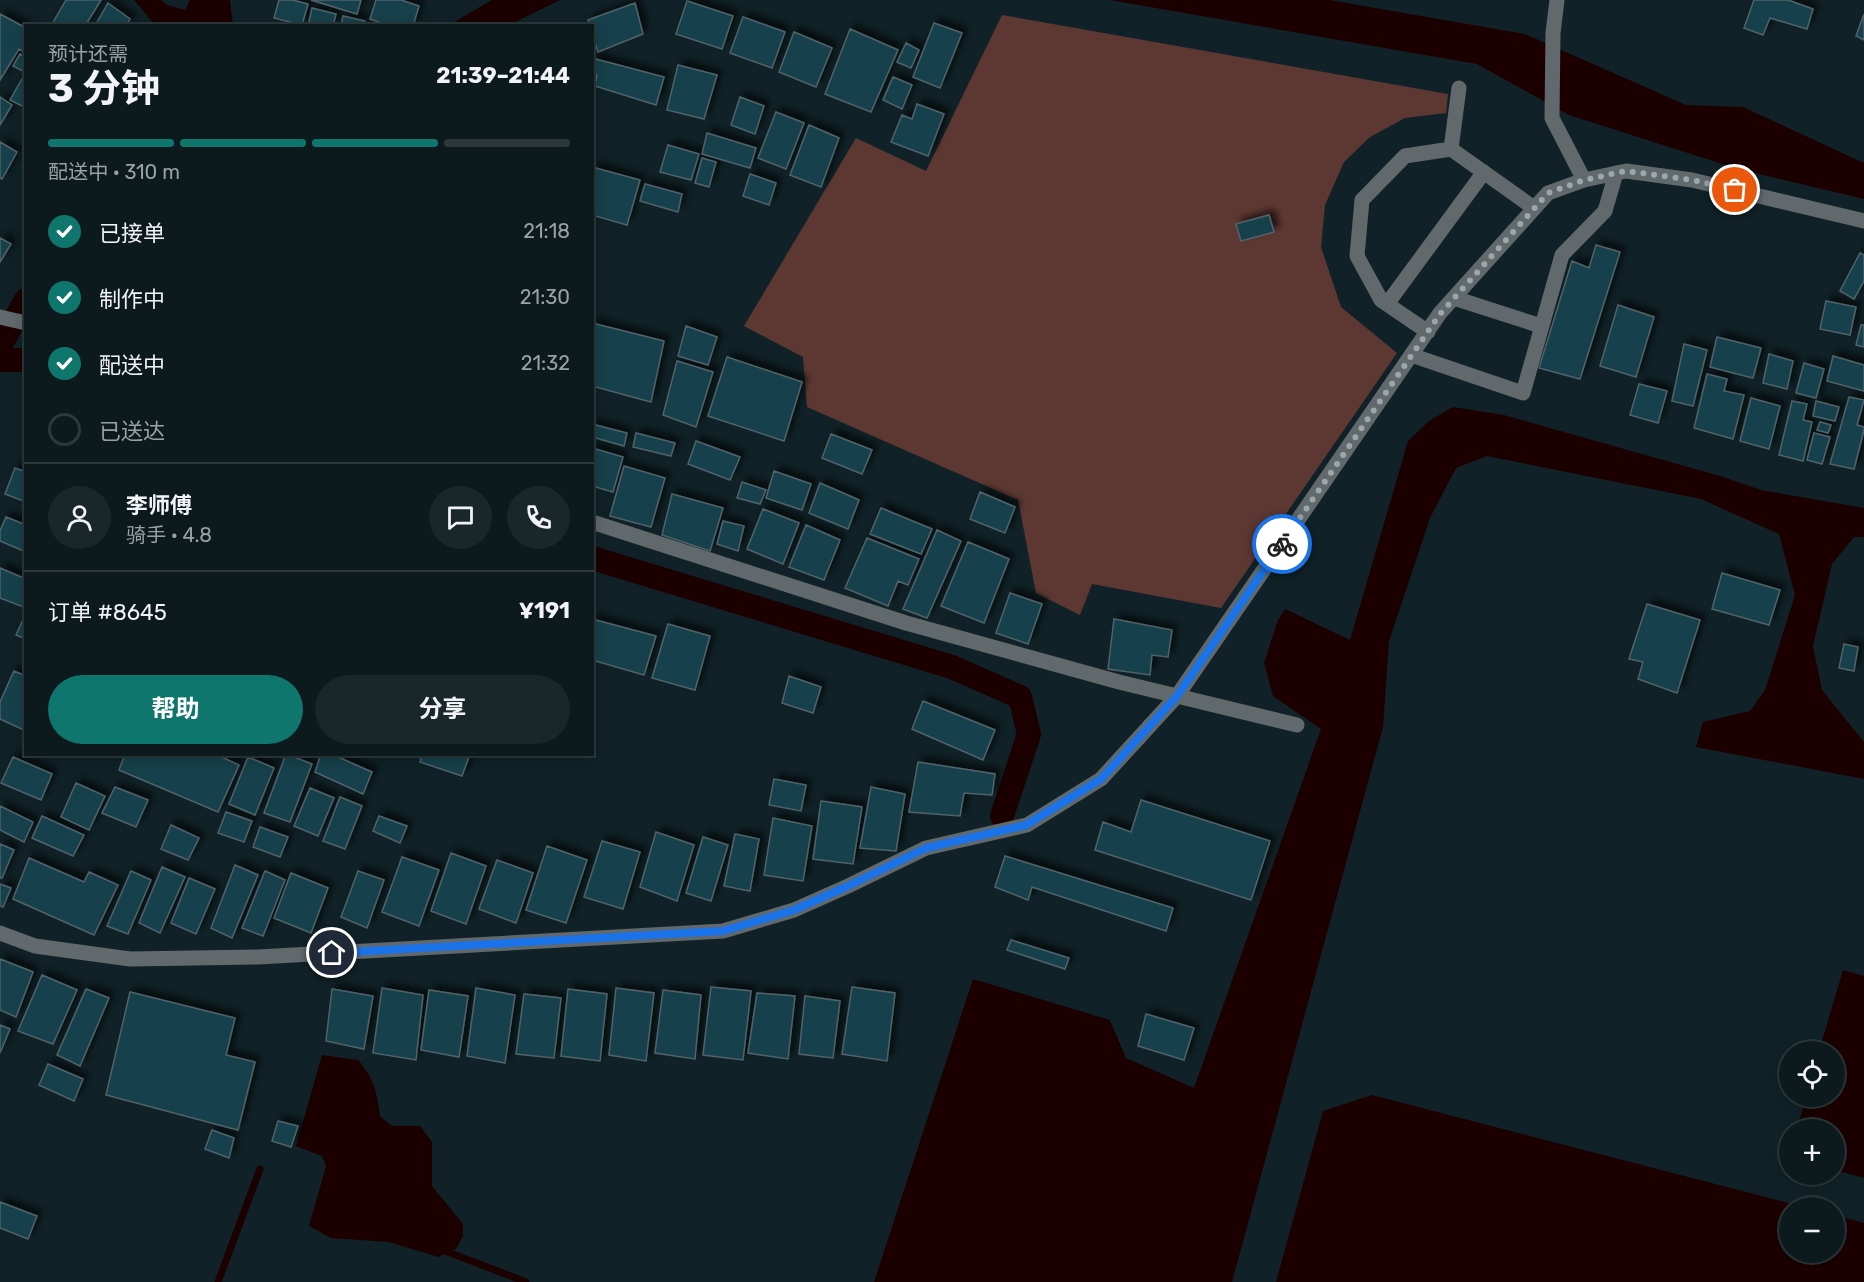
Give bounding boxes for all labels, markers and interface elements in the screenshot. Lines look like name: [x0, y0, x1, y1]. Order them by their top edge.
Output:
text: 预计还需: [48, 42, 128, 66]
text: 21:39–21:44: [436, 62, 570, 89]
text: 3 分钟: [48, 66, 160, 112]
text: 配送中 · 310 m: [48, 160, 180, 184]
pin: [1709, 164, 1760, 215]
icon: bag: [1718, 173, 1751, 206]
icon: check: [48, 215, 81, 248]
text: 21:18: [523, 219, 570, 243]
text: 已接单: [99, 220, 165, 247]
icon: check: [48, 281, 81, 314]
text: 21:30: [520, 285, 570, 309]
text: 制作中: [99, 286, 165, 313]
icon: check: [48, 347, 81, 380]
text: 21:32: [521, 351, 570, 375]
text: 配送中: [99, 352, 165, 379]
text: 已送达: [99, 418, 165, 445]
button: person: [48, 486, 111, 549]
button: chat: [429, 486, 492, 549]
button: phone: [507, 486, 570, 549]
text: 李师傅: [126, 492, 192, 519]
courier: [1252, 514, 1312, 574]
text: 骑手 · 4.8: [126, 523, 212, 547]
icon: bike: [1266, 528, 1299, 561]
text: ¥191: [519, 597, 570, 624]
text: 订单 #8645: [48, 599, 167, 626]
button: 帮助: [48, 675, 303, 744]
button: 分享: [315, 675, 570, 744]
pin: [306, 927, 357, 978]
icon: home: [315, 936, 348, 969]
map controls: [1779, 1041, 1845, 1263]
button: locate: [1779, 1041, 1845, 1107]
button: +: [1779, 1119, 1845, 1185]
button: −: [1779, 1197, 1845, 1263]

